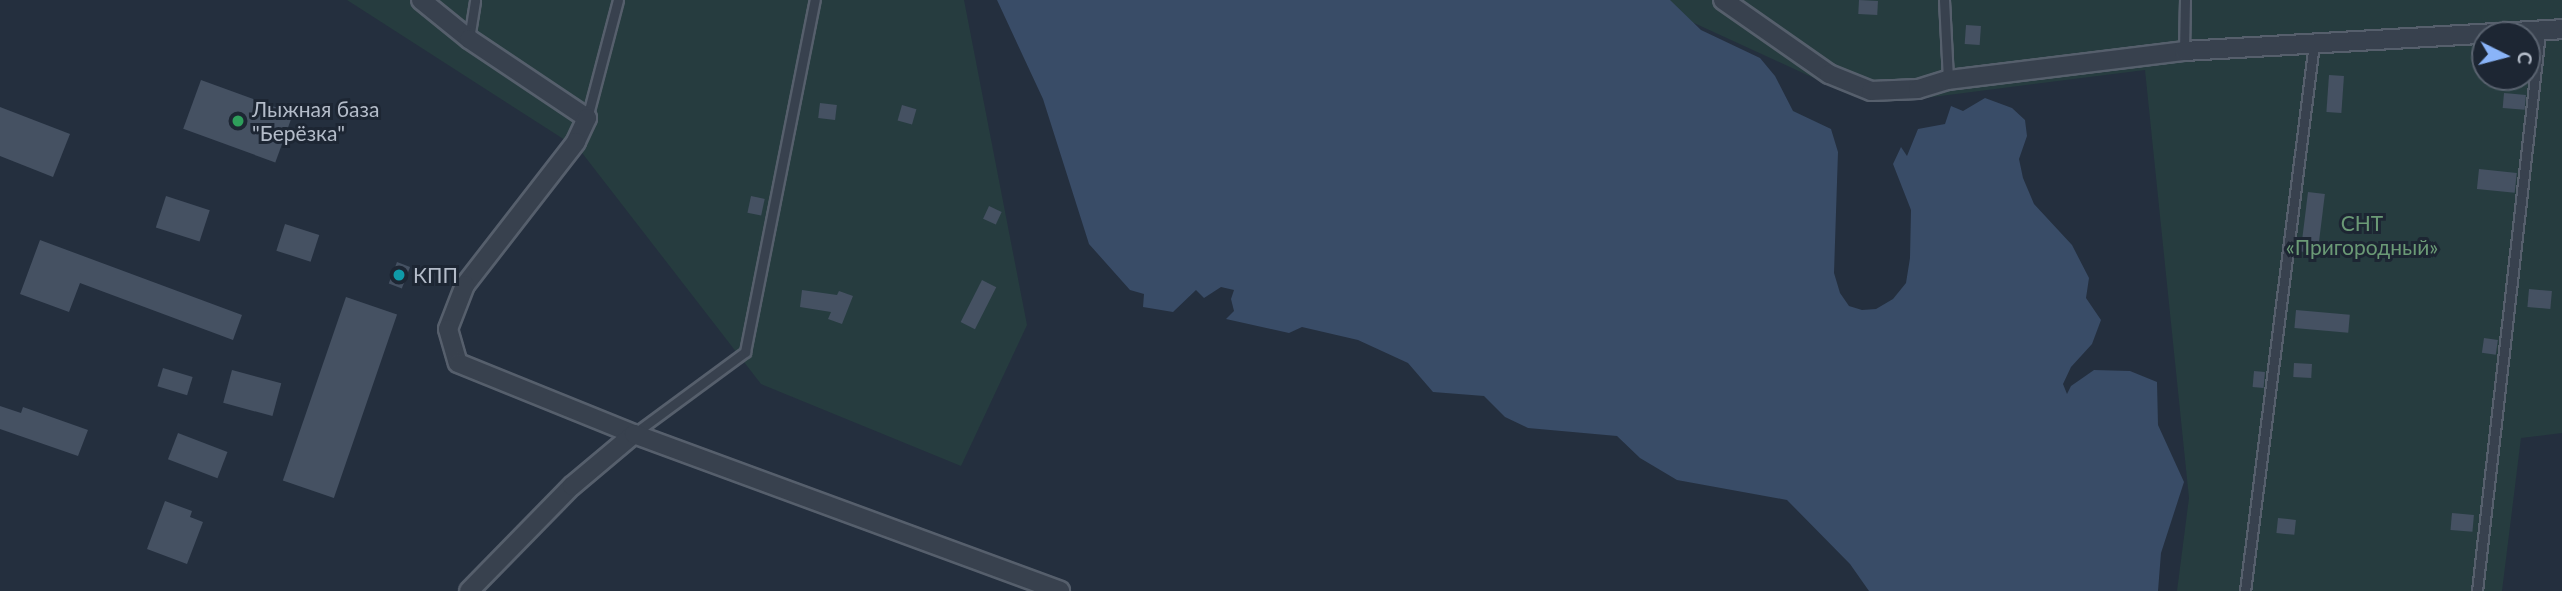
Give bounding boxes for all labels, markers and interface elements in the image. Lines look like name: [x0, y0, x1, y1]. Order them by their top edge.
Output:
north arrow: [2471, 21, 2541, 91]
text: С: [2513, 51, 2537, 65]
place label: Лыжная база "Берёзка": [252, 96, 379, 146]
marker: Лыжная база "Берёзка": [230, 113, 246, 129]
park label: СНТ «Пригородный»: [2286, 210, 2438, 260]
place label: КПП: [413, 262, 458, 288]
marker: КПП: [391, 267, 407, 283]

